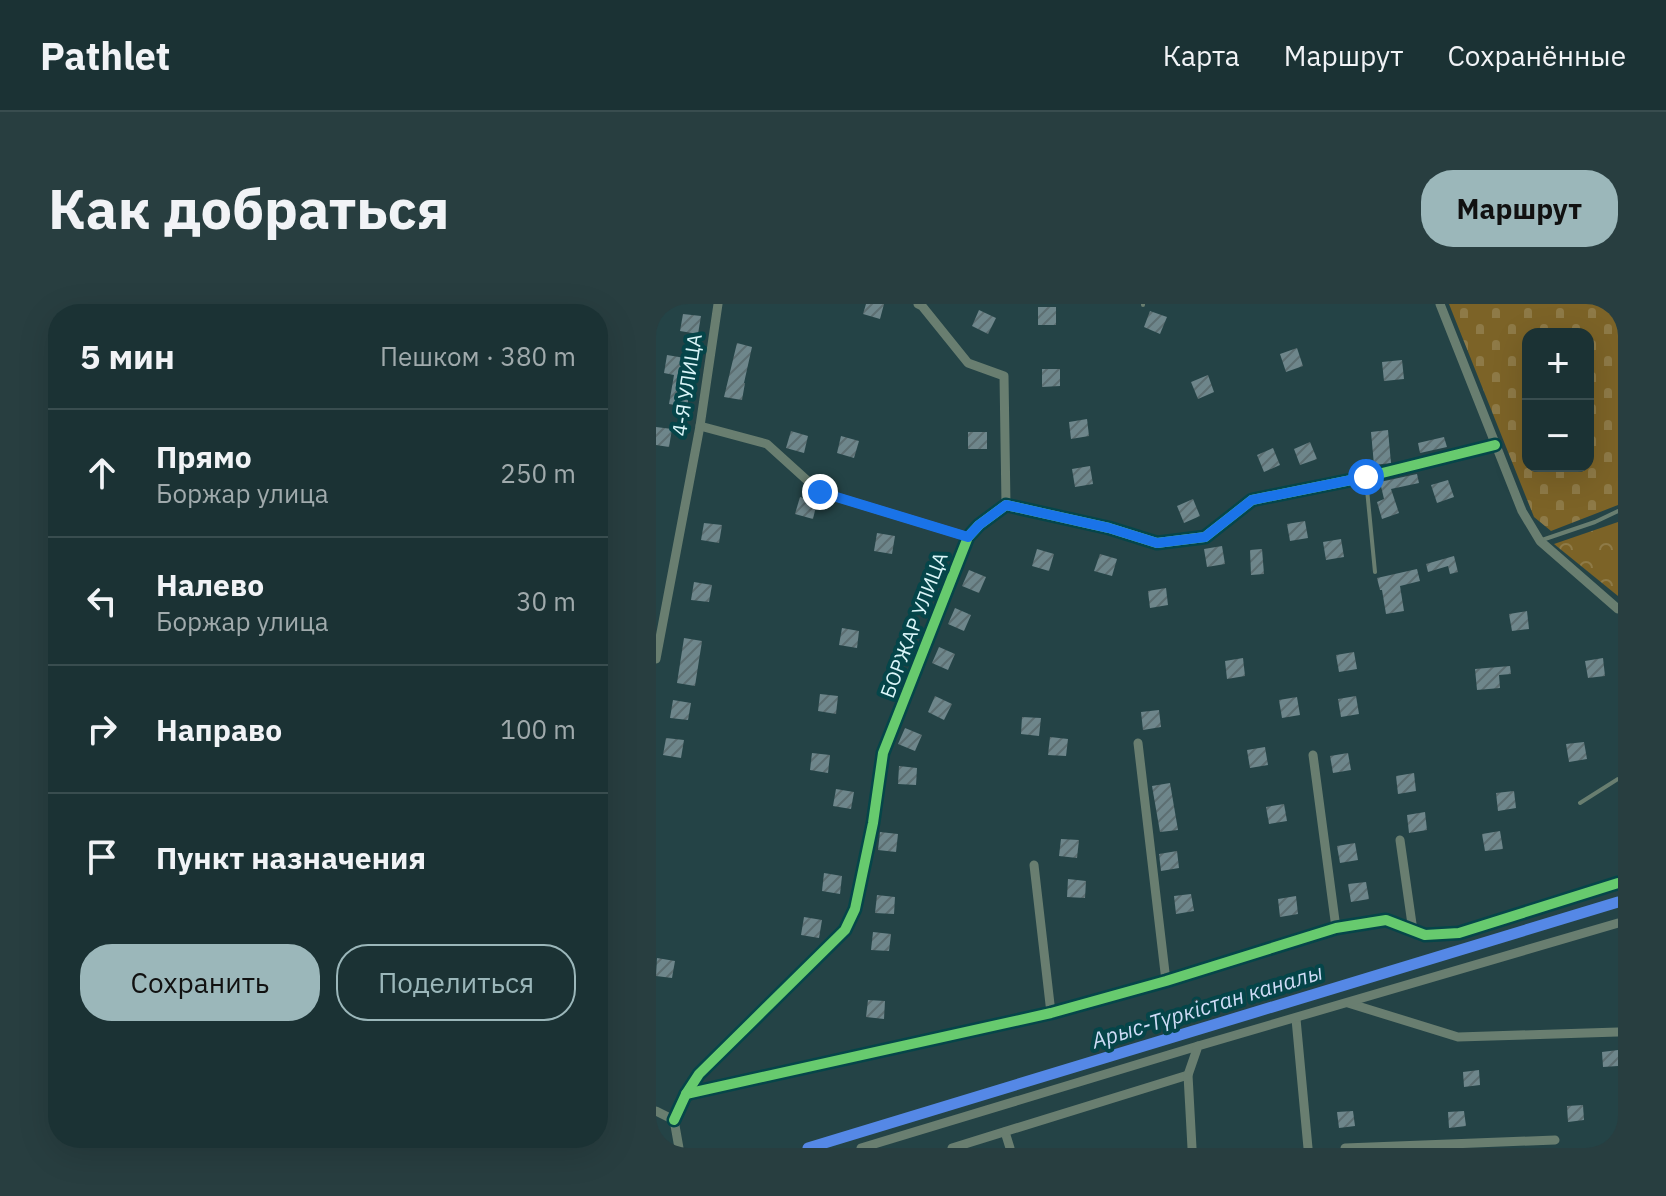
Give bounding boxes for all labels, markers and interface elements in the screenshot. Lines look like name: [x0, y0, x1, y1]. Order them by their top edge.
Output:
text: Pathlet: [40, 31, 170, 80]
text: Карта: [1163, 37, 1240, 74]
text: Маршрут: [1284, 37, 1403, 74]
text: Сохранённые: [1447, 37, 1626, 74]
button: Маршрут: [1421, 170, 1618, 247]
text: Как добраться: [48, 172, 449, 244]
map controls: [1522, 328, 1594, 472]
button: +: [1522, 328, 1594, 400]
street label: 4-Я УЛИЦА: [665, 332, 708, 438]
text: 5 мин: [80, 334, 175, 378]
text: Пешком · 380 m: [380, 339, 576, 373]
button: −: [1522, 400, 1594, 472]
text: Прямо: [156, 437, 252, 476]
icon: ahead: [80, 451, 124, 495]
text: 250 m: [500, 456, 576, 490]
route start: [1348, 459, 1384, 495]
route end: [802, 474, 838, 510]
text: Боржар улица: [156, 476, 329, 510]
street label: БОРЖАР УЛИЦА: [873, 548, 954, 702]
text: Налево: [156, 565, 264, 604]
icon: left: [80, 579, 124, 623]
text: 30 m: [516, 584, 576, 618]
text: Боржар улица: [156, 604, 329, 638]
icon: right: [80, 707, 124, 751]
text: Направо: [156, 710, 282, 749]
text: 100 m: [500, 712, 576, 746]
icon: arrive: [80, 835, 124, 879]
text: Пункт назначения: [156, 838, 426, 877]
button: Сохранить: [80, 944, 320, 1021]
button: Поделиться: [336, 944, 576, 1021]
water label: Арыс-Түркістан каналы: [1087, 957, 1326, 1055]

